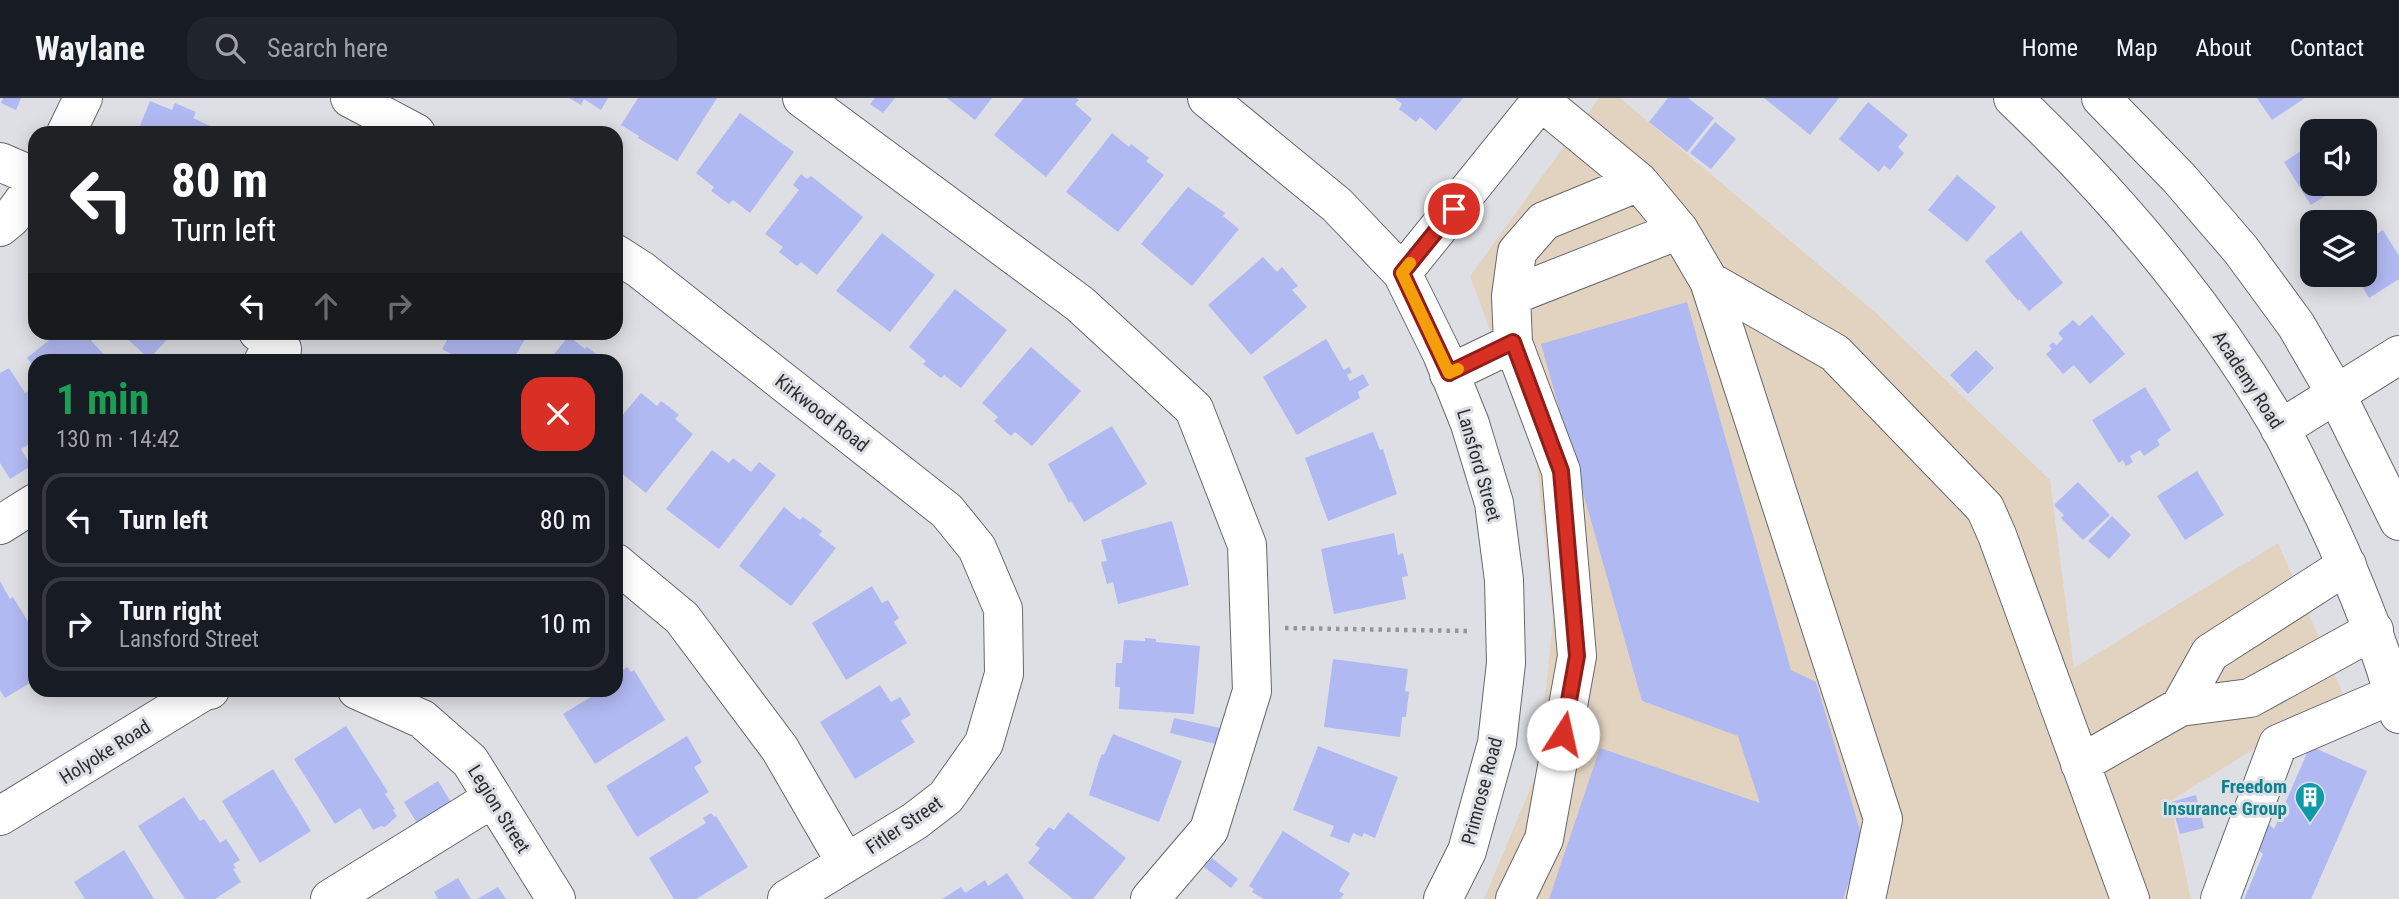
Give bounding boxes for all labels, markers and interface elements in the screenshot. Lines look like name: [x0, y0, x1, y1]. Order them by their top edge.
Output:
search box: [187, 17, 677, 80]
text: Waylane: [35, 29, 145, 68]
icon: search: [211, 29, 249, 67]
text: Search here: [267, 33, 388, 63]
text: Home: [2022, 34, 2078, 62]
text: Map: [2116, 34, 2158, 62]
text: About: [2196, 34, 2252, 62]
text: Contact: [2290, 34, 2364, 62]
map controls: [2300, 119, 2377, 287]
button: sound: [2300, 119, 2377, 196]
text: 80 m: [171, 152, 268, 209]
icon: left: [56, 154, 147, 245]
pin: [1424, 179, 1484, 239]
icon: arrive: [1435, 190, 1473, 228]
button: layers: [2300, 210, 2377, 287]
text: Turn left: [171, 211, 276, 249]
icon: left: [234, 287, 272, 325]
icon: ahead: [307, 287, 345, 325]
icon: right: [380, 287, 418, 325]
street label: Academy Road: [2208, 327, 2288, 433]
street label: Kirkwood Road: [771, 369, 873, 457]
text: 1 min: [56, 375, 149, 424]
button: close: [521, 377, 595, 451]
street label: Lansford Street: [1452, 406, 1506, 524]
text: 130 m · 14:42: [56, 426, 180, 453]
icon: left: [60, 501, 98, 539]
text: Turn left: [119, 505, 208, 535]
text: 80 m: [540, 505, 591, 535]
text: Turn right: [119, 596, 221, 626]
icon: right: [60, 605, 98, 643]
text: 10 m: [540, 609, 591, 639]
text: Lansford Street: [119, 626, 259, 653]
position arrow: [1526, 697, 1600, 771]
street label: Holyoke Road: [55, 715, 155, 789]
street label: Primrose Road: [1457, 735, 1507, 847]
street label: Legion Street: [463, 761, 535, 857]
place label: Freedom Insurance Group: [2163, 775, 2287, 820]
building icon: Freedom Insurance Group: [2293, 780, 2327, 824]
street label: Fitler Street: [861, 791, 947, 859]

